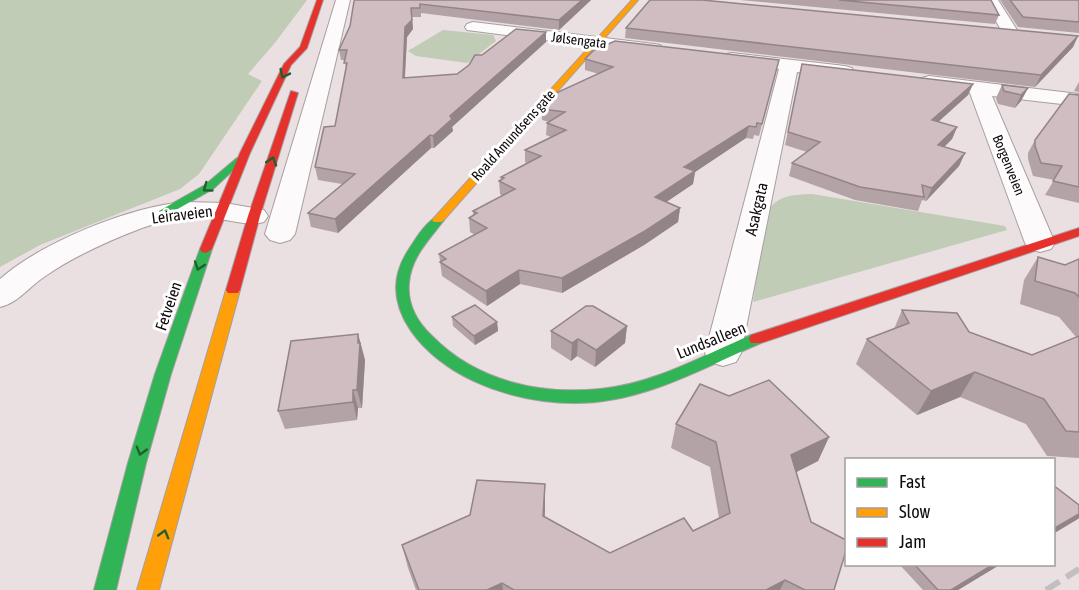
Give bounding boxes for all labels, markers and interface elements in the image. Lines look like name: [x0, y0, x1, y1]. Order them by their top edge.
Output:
street label: Jølsengata: [550, 29, 608, 51]
one-way arrow: [279, 68, 291, 79]
street label: Roald Amundsens gate: [468, 86, 558, 184]
street label: Borgenveien: [990, 132, 1028, 198]
one-way arrow: [264, 156, 277, 167]
one-way arrow: [202, 180, 213, 191]
street label: Asakgata: [741, 181, 772, 238]
street label: Leiraveien: [150, 201, 214, 227]
one-way arrow: [194, 260, 207, 270]
street label: Fetveien: [151, 279, 185, 333]
street label: Lundsalleen: [674, 318, 748, 362]
one-way arrow: [135, 446, 148, 456]
legend: [845, 458, 1055, 566]
text: Fast: [899, 471, 926, 492]
text: Slow: [899, 501, 930, 522]
one-way arrow: [157, 529, 169, 540]
text: Jam: [899, 531, 926, 552]

